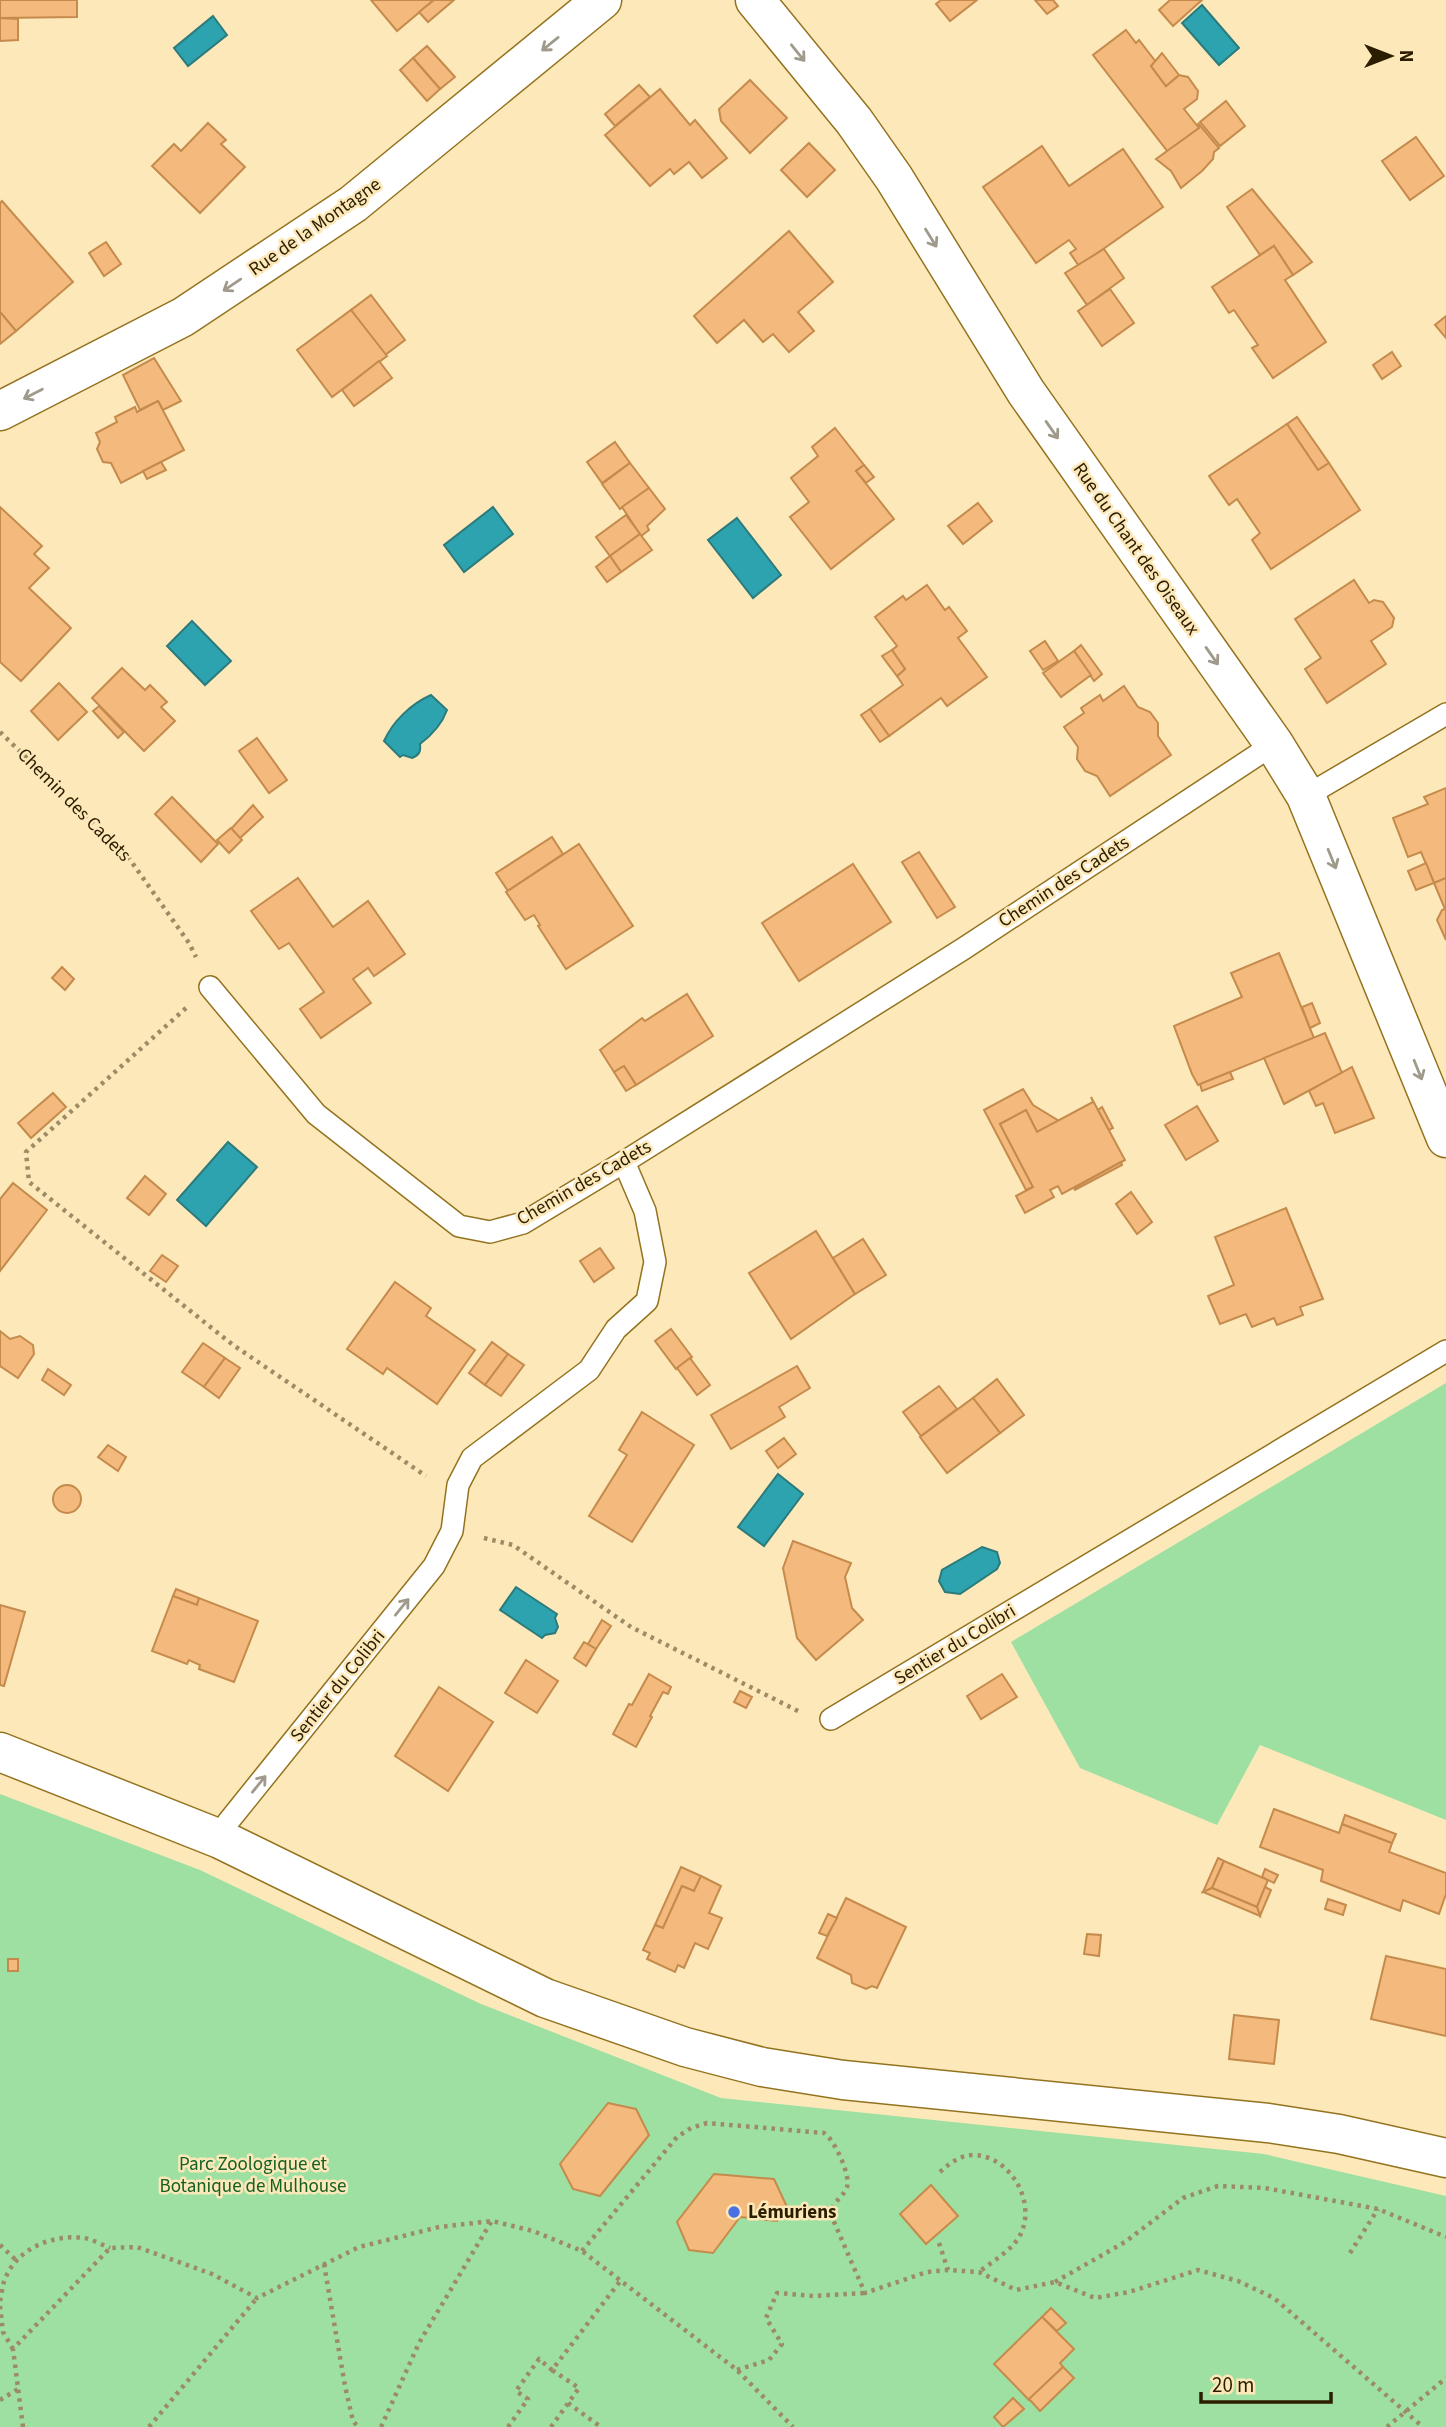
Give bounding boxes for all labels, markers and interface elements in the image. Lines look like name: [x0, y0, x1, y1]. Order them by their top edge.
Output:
north arrow: [1355, 21, 1425, 91]
one-way arrow: [541, 37, 559, 52]
one-way arrow: [791, 43, 806, 61]
text: N: [1392, 50, 1419, 62]
street label: Rue de la Montagne: [243, 171, 387, 283]
one-way arrow: [924, 227, 938, 247]
one-way arrow: [223, 278, 242, 292]
one-way arrow: [23, 388, 44, 401]
one-way arrow: [1045, 420, 1060, 439]
street label: Rue du Chant des Oiseaux: [1066, 457, 1206, 641]
one-way arrow: [1205, 646, 1219, 665]
street label: Chemin des Cadets: [11, 742, 137, 868]
street label: Chemin des Cadets: [993, 829, 1135, 935]
one-way arrow: [1326, 848, 1339, 869]
one-way arrow: [1413, 1058, 1426, 1080]
street label: Chemin des Cadets: [512, 1133, 656, 1233]
one-way arrow: [394, 1598, 409, 1616]
street label: Sentier du Colibri: [889, 1598, 1021, 1692]
street label: Sentier du Colibri: [284, 1624, 392, 1748]
one-way arrow: [251, 1775, 267, 1793]
park label: Parc Zoologique et Botanique de Mulhouse: [159, 2151, 347, 2200]
place label: Lémuriens: [748, 2199, 836, 2226]
marker: Lémuriens: [726, 2204, 742, 2220]
scale bar: [1201, 2360, 1330, 2404]
text: 20 m: [1212, 2370, 1254, 2400]

